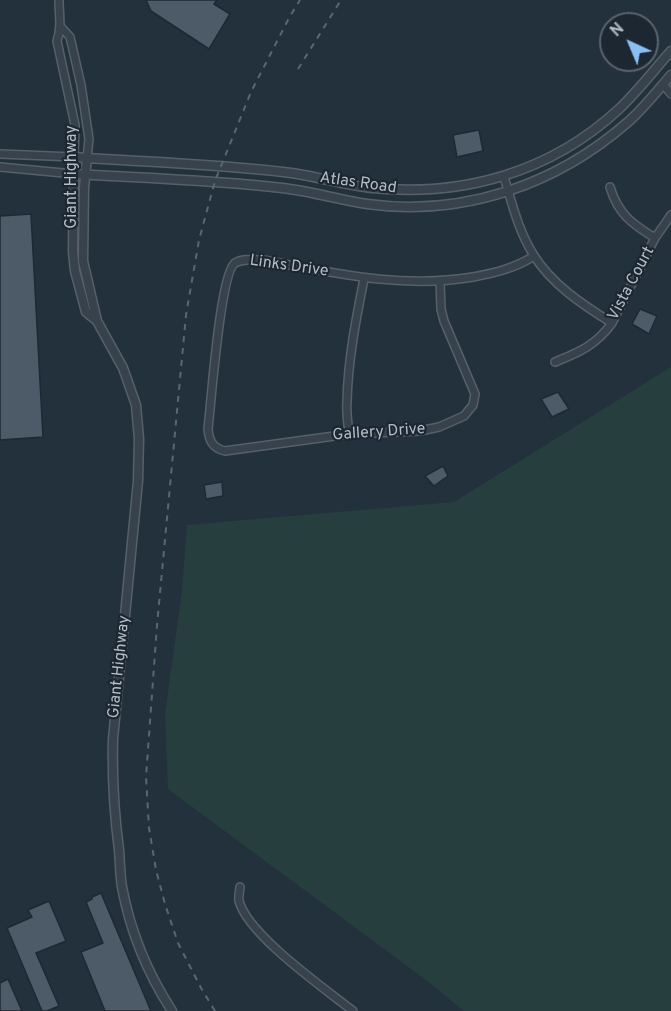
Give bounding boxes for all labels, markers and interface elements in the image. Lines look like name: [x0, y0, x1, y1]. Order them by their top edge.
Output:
north arrow: [599, 12, 659, 72]
text: N: [607, 19, 629, 42]
street label: Giant Highway: [63, 125, 83, 229]
street label: Atlas Road: [318, 169, 398, 199]
street label: Vista Court: [605, 244, 659, 324]
street label: Links Drive: [248, 252, 330, 282]
street label: Gallery Drive: [332, 420, 426, 446]
street label: Giant Highway: [105, 615, 135, 719]

